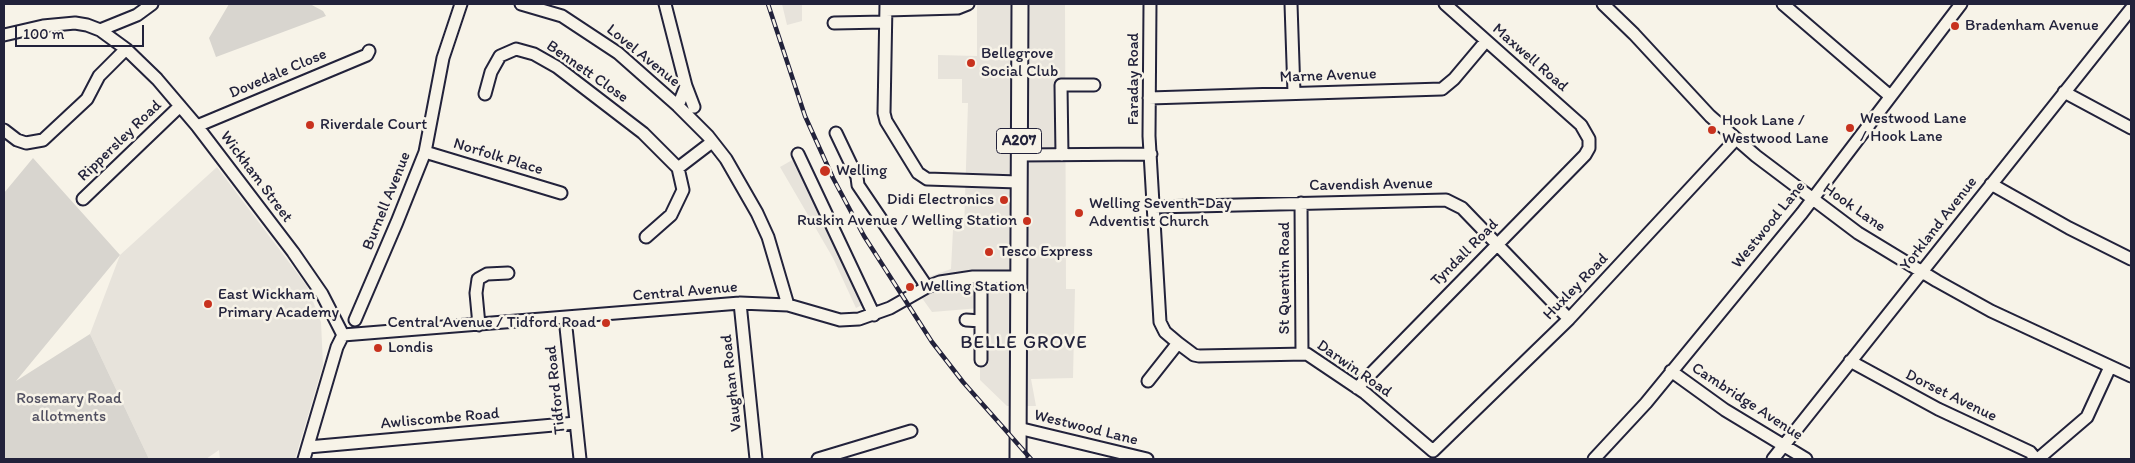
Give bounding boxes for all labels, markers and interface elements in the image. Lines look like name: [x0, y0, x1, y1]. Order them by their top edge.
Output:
scale bar: [18, 15, 146, 47]
place label: Bradenham Avenue: [1965, 16, 2099, 36]
street label: Lovel Avenue: [602, 20, 684, 92]
street label: Maxwell Road: [1488, 20, 1572, 96]
marker: Bradenham Avenue: [1949, 20, 1961, 32]
text: 100 m: [23, 25, 64, 43]
street label: Faraday Road: [1124, 33, 1144, 125]
street label: Bennett Close: [542, 37, 632, 107]
place label: Bellegrove Social Club: [981, 44, 1058, 82]
street label: Dovedale Close: [226, 45, 330, 103]
marker: Bellegrove Social Club: [965, 57, 977, 69]
street label: Marne Avenue: [1279, 65, 1377, 87]
street label: Rippersley Road: [74, 96, 166, 186]
place label: Westwood Lane / Hook Lane: [1860, 109, 1967, 147]
place label: Hook Lane / Westwood Lane: [1722, 111, 1829, 149]
place label: Riverdale Court: [320, 115, 427, 135]
marker: Riverdale Court: [304, 119, 316, 131]
marker: Westwood Lane / Hook Lane: [1844, 122, 1856, 134]
marker: Hook Lane / Westwood Lane: [1706, 124, 1718, 136]
street label: Wickham Street: [215, 128, 297, 226]
road number: A207: [996, 128, 1042, 154]
street label: Norfolk Place: [451, 134, 545, 180]
street label: Burnell Avenue: [359, 149, 415, 253]
place label: Welling: [836, 161, 887, 181]
marker: Welling: [818, 164, 832, 178]
street label: Yorkland Avenue: [1896, 173, 1982, 275]
street label: Cavendish Avenue: [1309, 174, 1433, 196]
street label: Westwood Lane: [1728, 178, 1810, 272]
street label: Hook Lane: [1819, 179, 1889, 237]
place label: Didi Electronics: [887, 190, 994, 210]
marker: Didi Electronics: [998, 194, 1010, 206]
place label: Welling Seventh-Day Adventist Church: [1089, 194, 1231, 232]
marker: Welling Seventh-Day Adventist Church: [1073, 207, 1085, 219]
place label: Ruskin Avenue / Welling Station: [797, 211, 1017, 231]
marker: Ruskin Avenue / Welling Station: [1021, 215, 1033, 227]
street label: Tyndall Road: [1427, 215, 1503, 291]
street label: St Quentin Road: [1275, 222, 1295, 334]
place label: Tesco Express: [999, 242, 1093, 262]
marker: Tesco Express: [983, 246, 995, 258]
street label: Huxley Road: [1539, 250, 1613, 324]
place label: Welling Station: [920, 277, 1025, 297]
street label: Central Avenue: [632, 278, 738, 306]
marker: Welling Station: [904, 281, 916, 293]
place label: East Wickham Primary Academy: [218, 285, 339, 323]
marker: East Wickham Primary Academy: [202, 298, 214, 310]
place label: Central Avenue / Tidford Road: [387, 313, 596, 333]
marker: Central Avenue / Tidford Road: [600, 317, 612, 329]
district label: BELLE GROVE: [958, 332, 1090, 354]
street label: Vaughan Road: [717, 333, 747, 433]
street label: Darwin Road: [1313, 336, 1395, 402]
place label: Londis: [388, 338, 433, 358]
marker: Londis: [372, 342, 384, 354]
street label: Tidford Road: [542, 345, 570, 435]
street label: Cambridge Avenue: [1688, 359, 1806, 445]
street label: Dorset Avenue: [1902, 366, 2000, 426]
park label: Rosemary Road allotments: [16, 389, 122, 427]
street label: Awliscombe Road: [380, 404, 500, 434]
street label: Westwood Lane: [1032, 406, 1140, 450]

